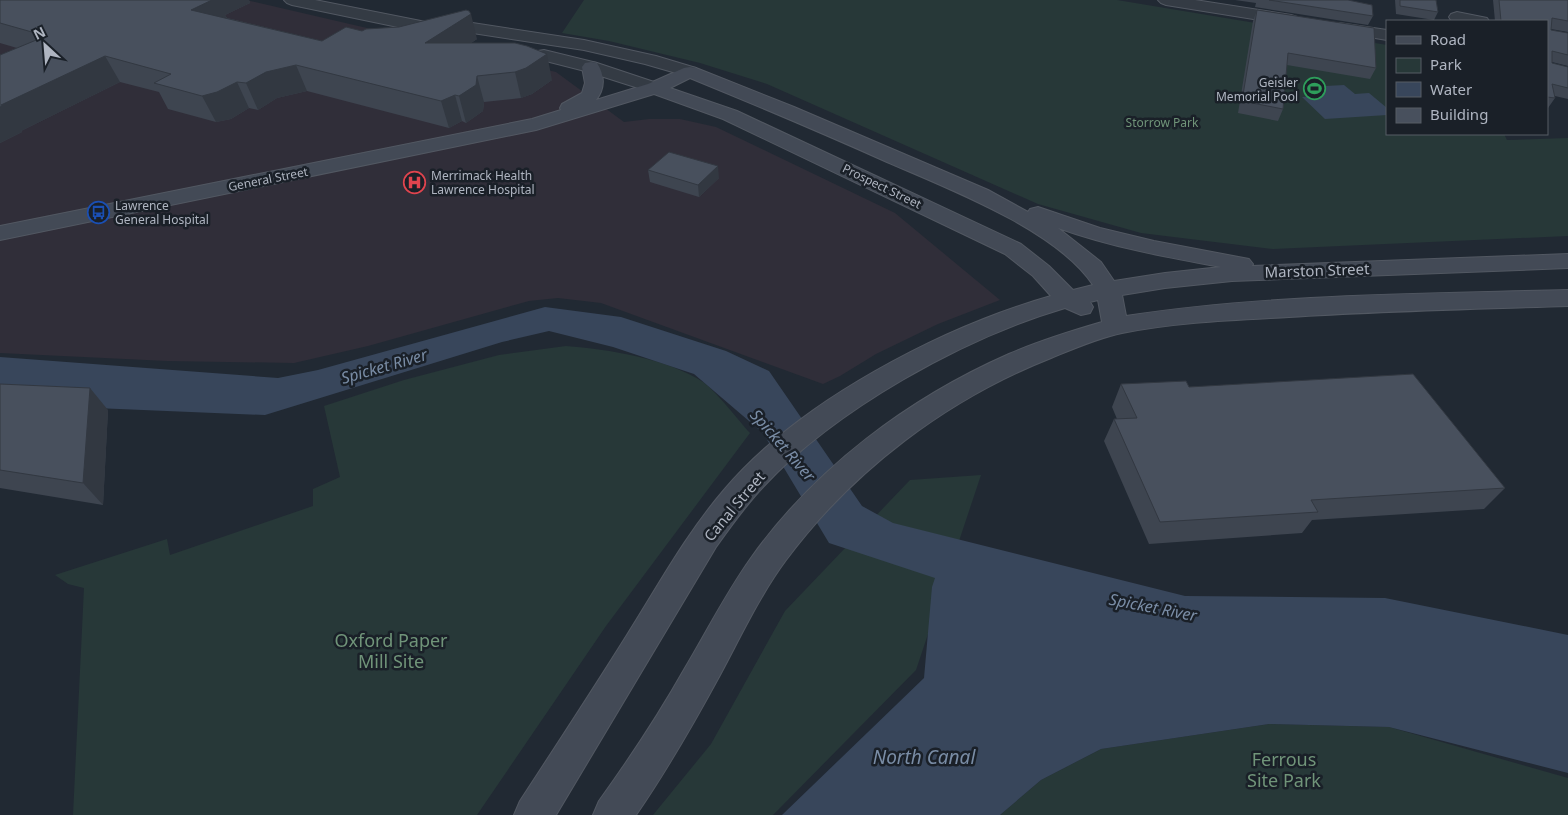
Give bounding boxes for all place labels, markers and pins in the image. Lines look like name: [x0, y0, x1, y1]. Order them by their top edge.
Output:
place label: Geisler Memorial Pool: [1216, 74, 1298, 105]
sports icon: Geisler Memorial Pool: [1302, 77, 1326, 101]
place label: Merrimack Health Lawrence Hospital: [431, 167, 535, 198]
hospital icon: Merrimack Health Lawrence Hospital: [403, 170, 427, 194]
place label: Lawrence General Hospital: [115, 197, 209, 228]
bus stop icon: Lawrence General Hospital: [87, 200, 111, 224]

